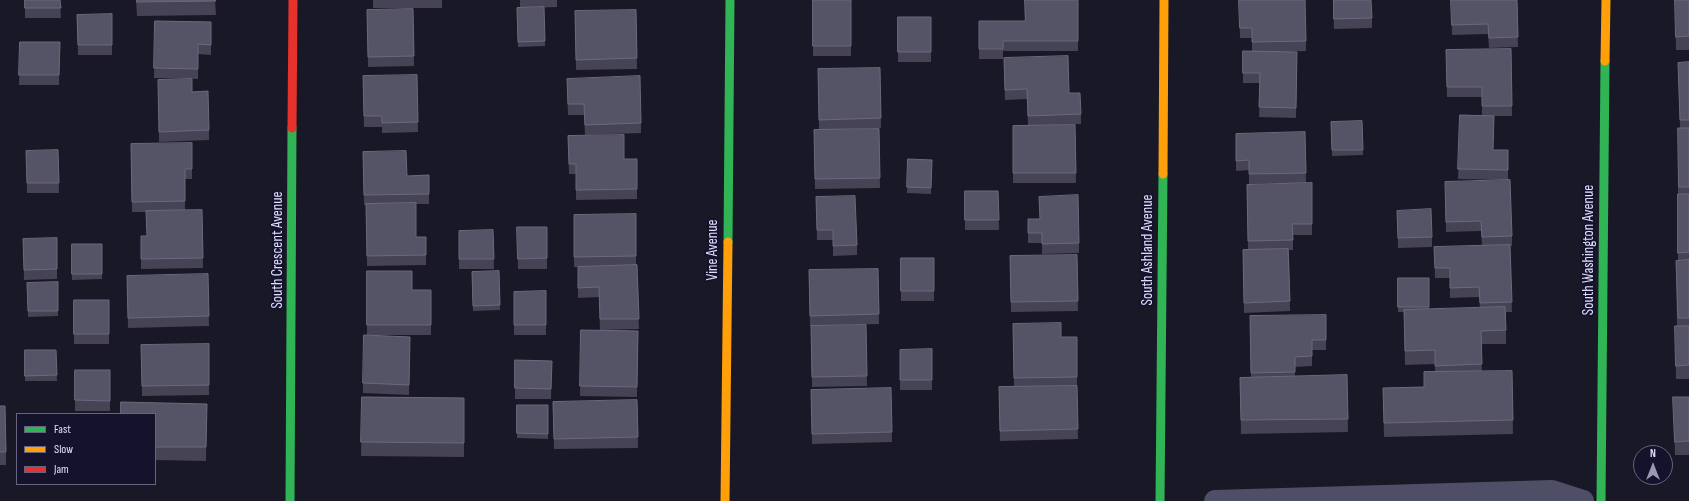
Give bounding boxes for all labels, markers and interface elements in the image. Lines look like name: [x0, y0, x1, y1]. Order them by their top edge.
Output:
street label: South Washington Avenue: [1580, 185, 1598, 315]
street label: South Crescent Avenue: [269, 191, 287, 309]
street label: South Ashland Avenue: [1139, 195, 1157, 305]
street label: Vine Avenue: [704, 219, 722, 281]
legend: [16, 413, 156, 485]
text: Fast: [54, 422, 71, 437]
text: Slow: [54, 442, 73, 457]
north arrow: [1633, 445, 1673, 485]
text: N: [1650, 447, 1656, 460]
text: Jam: [54, 462, 69, 477]

